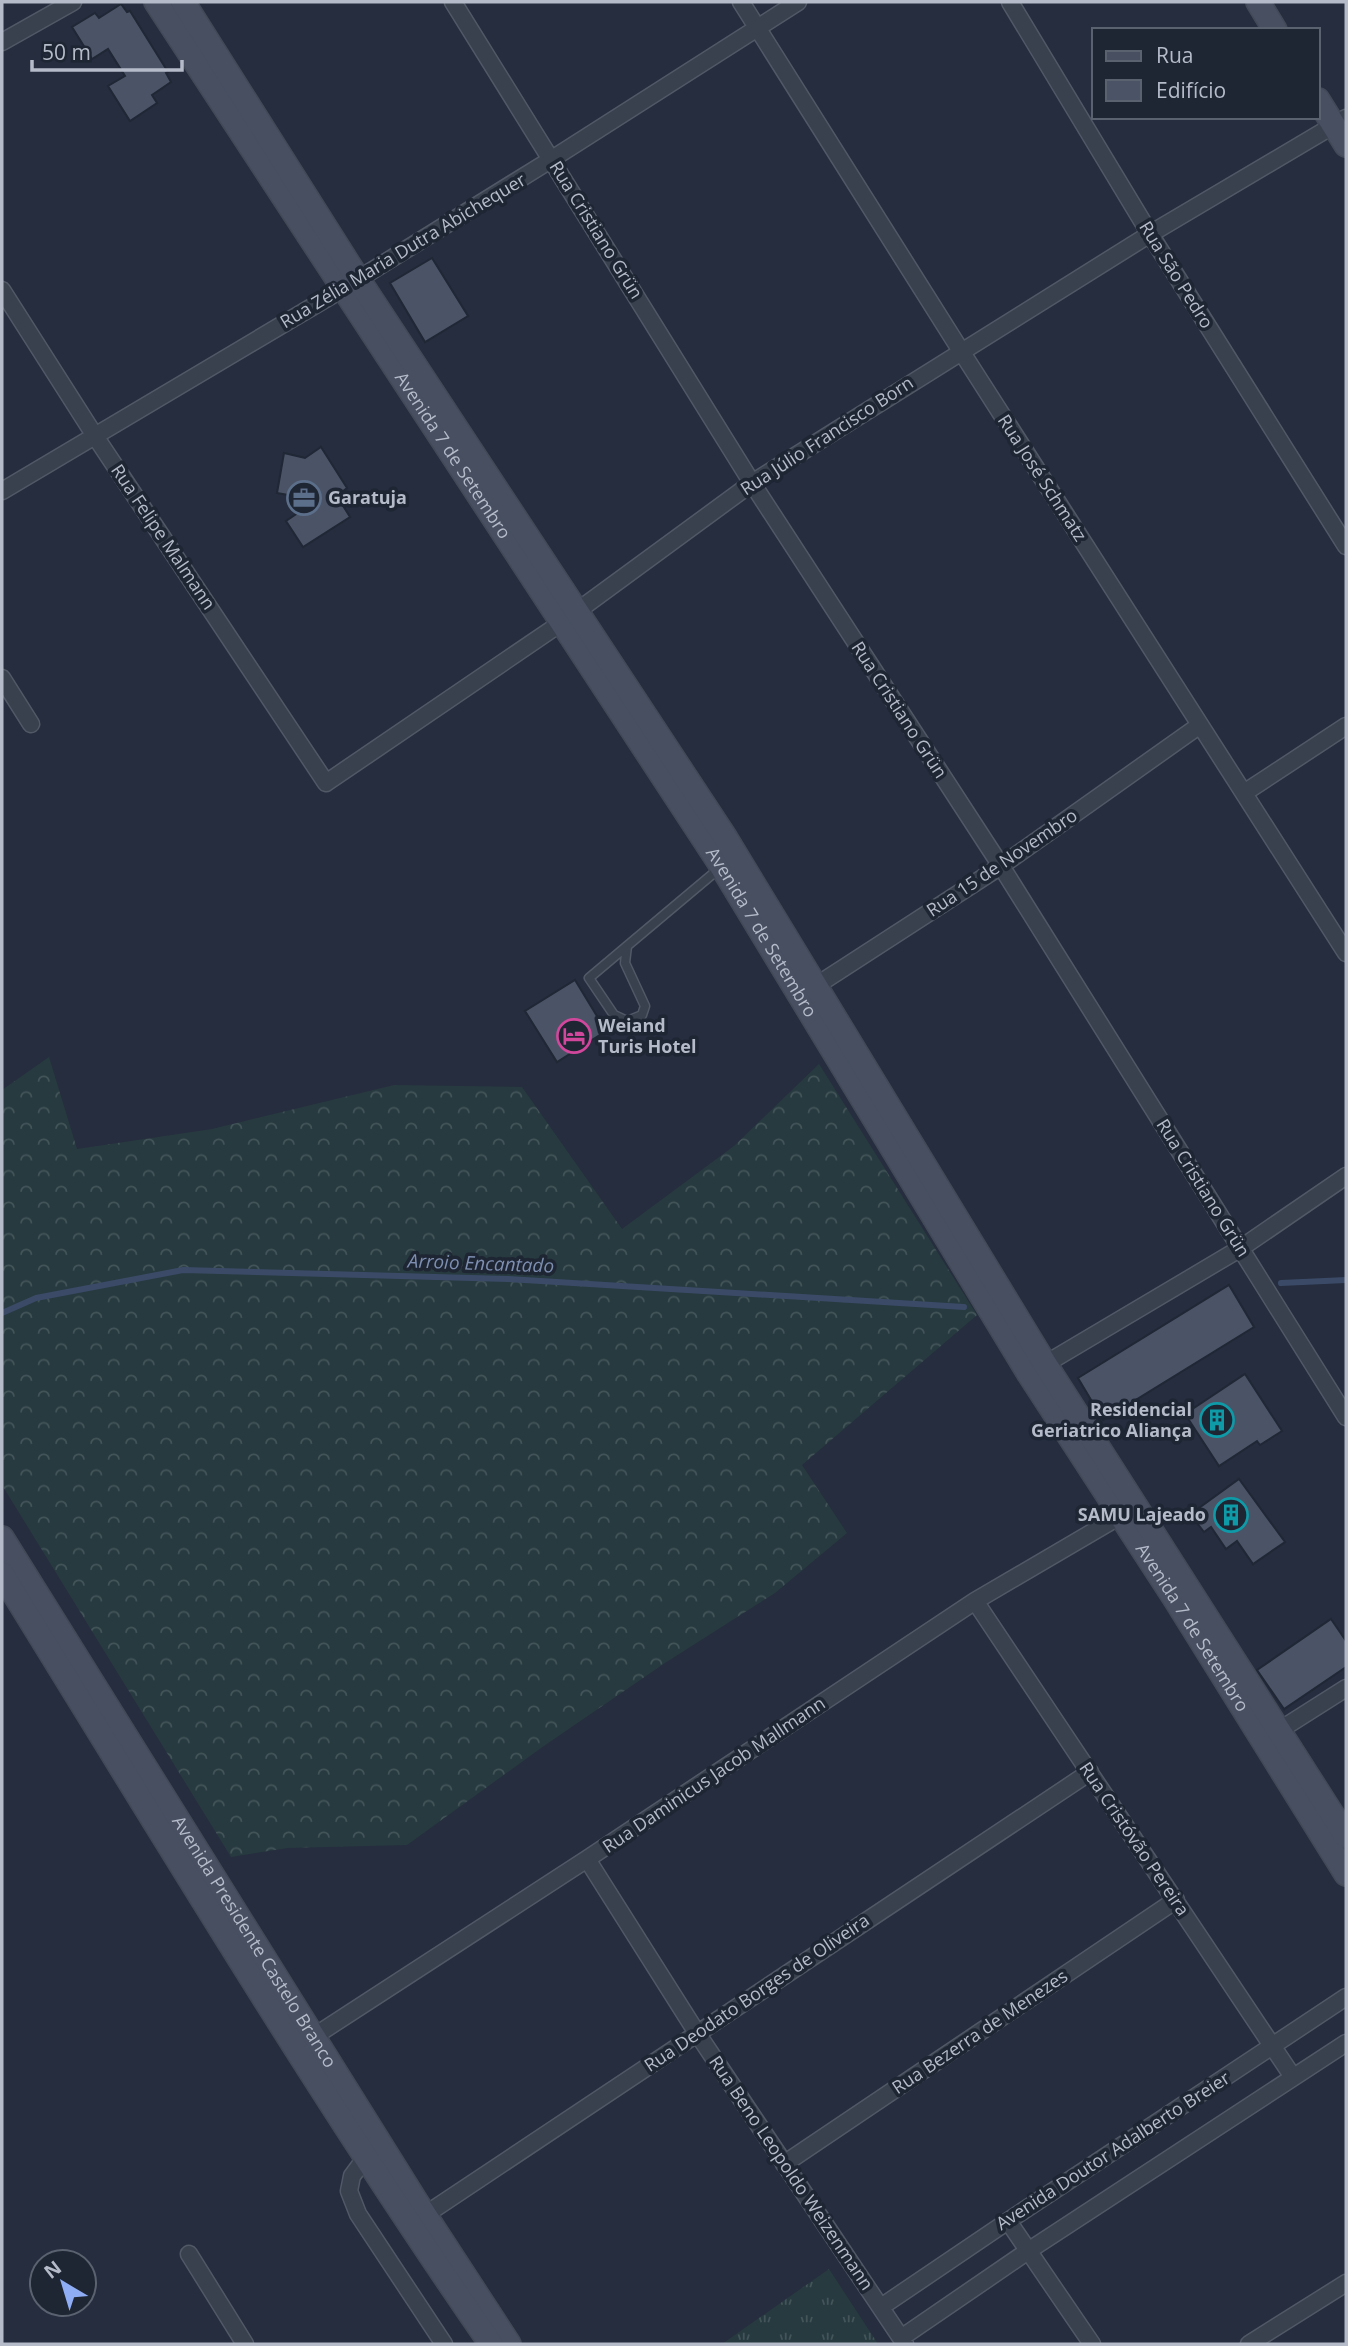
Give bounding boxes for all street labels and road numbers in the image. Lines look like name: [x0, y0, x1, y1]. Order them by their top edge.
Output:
street label: Rua Cristiano Grün: [545, 156, 649, 303]
street label: Rua Zélia Maria Dutra Abichequer: [275, 167, 530, 333]
street label: Rua São Pedro: [1134, 216, 1219, 333]
street label: Avenida 7 de Setembro: [390, 367, 517, 543]
street label: Rua Júlio Francisco Born: [735, 370, 918, 500]
street label: Rua José Schmatz: [993, 409, 1093, 546]
street label: Rua Felipe Malmann: [106, 459, 221, 614]
street label: Rua Cristiano Grün: [847, 636, 953, 783]
street label: Rua 15 de Novembro: [921, 803, 1082, 922]
street label: Avenida 7 de Setembro: [701, 842, 823, 1021]
street label: Rua Cristiano Grün: [1152, 1114, 1256, 1261]
street label: Avenida 7 de Setembro: [1131, 1538, 1255, 1716]
street label: Rua Daminicus Jacob Mallmann: [597, 1691, 829, 1858]
street label: Rua Cristóvão Pereira: [1074, 1757, 1195, 1920]
street label: Avenida Presidente Castelo Branco: [167, 1811, 343, 2072]
street label: Rua Deodato Borges de Oliveira: [639, 1908, 874, 2077]
street label: Rua Bezerra de Menezes: [887, 1963, 1072, 2099]
street label: Rua Beno Leopoldo Weizenmann: [704, 2051, 879, 2294]
street label: Avenida Doutor Adalberto Breier: [991, 2065, 1235, 2235]

